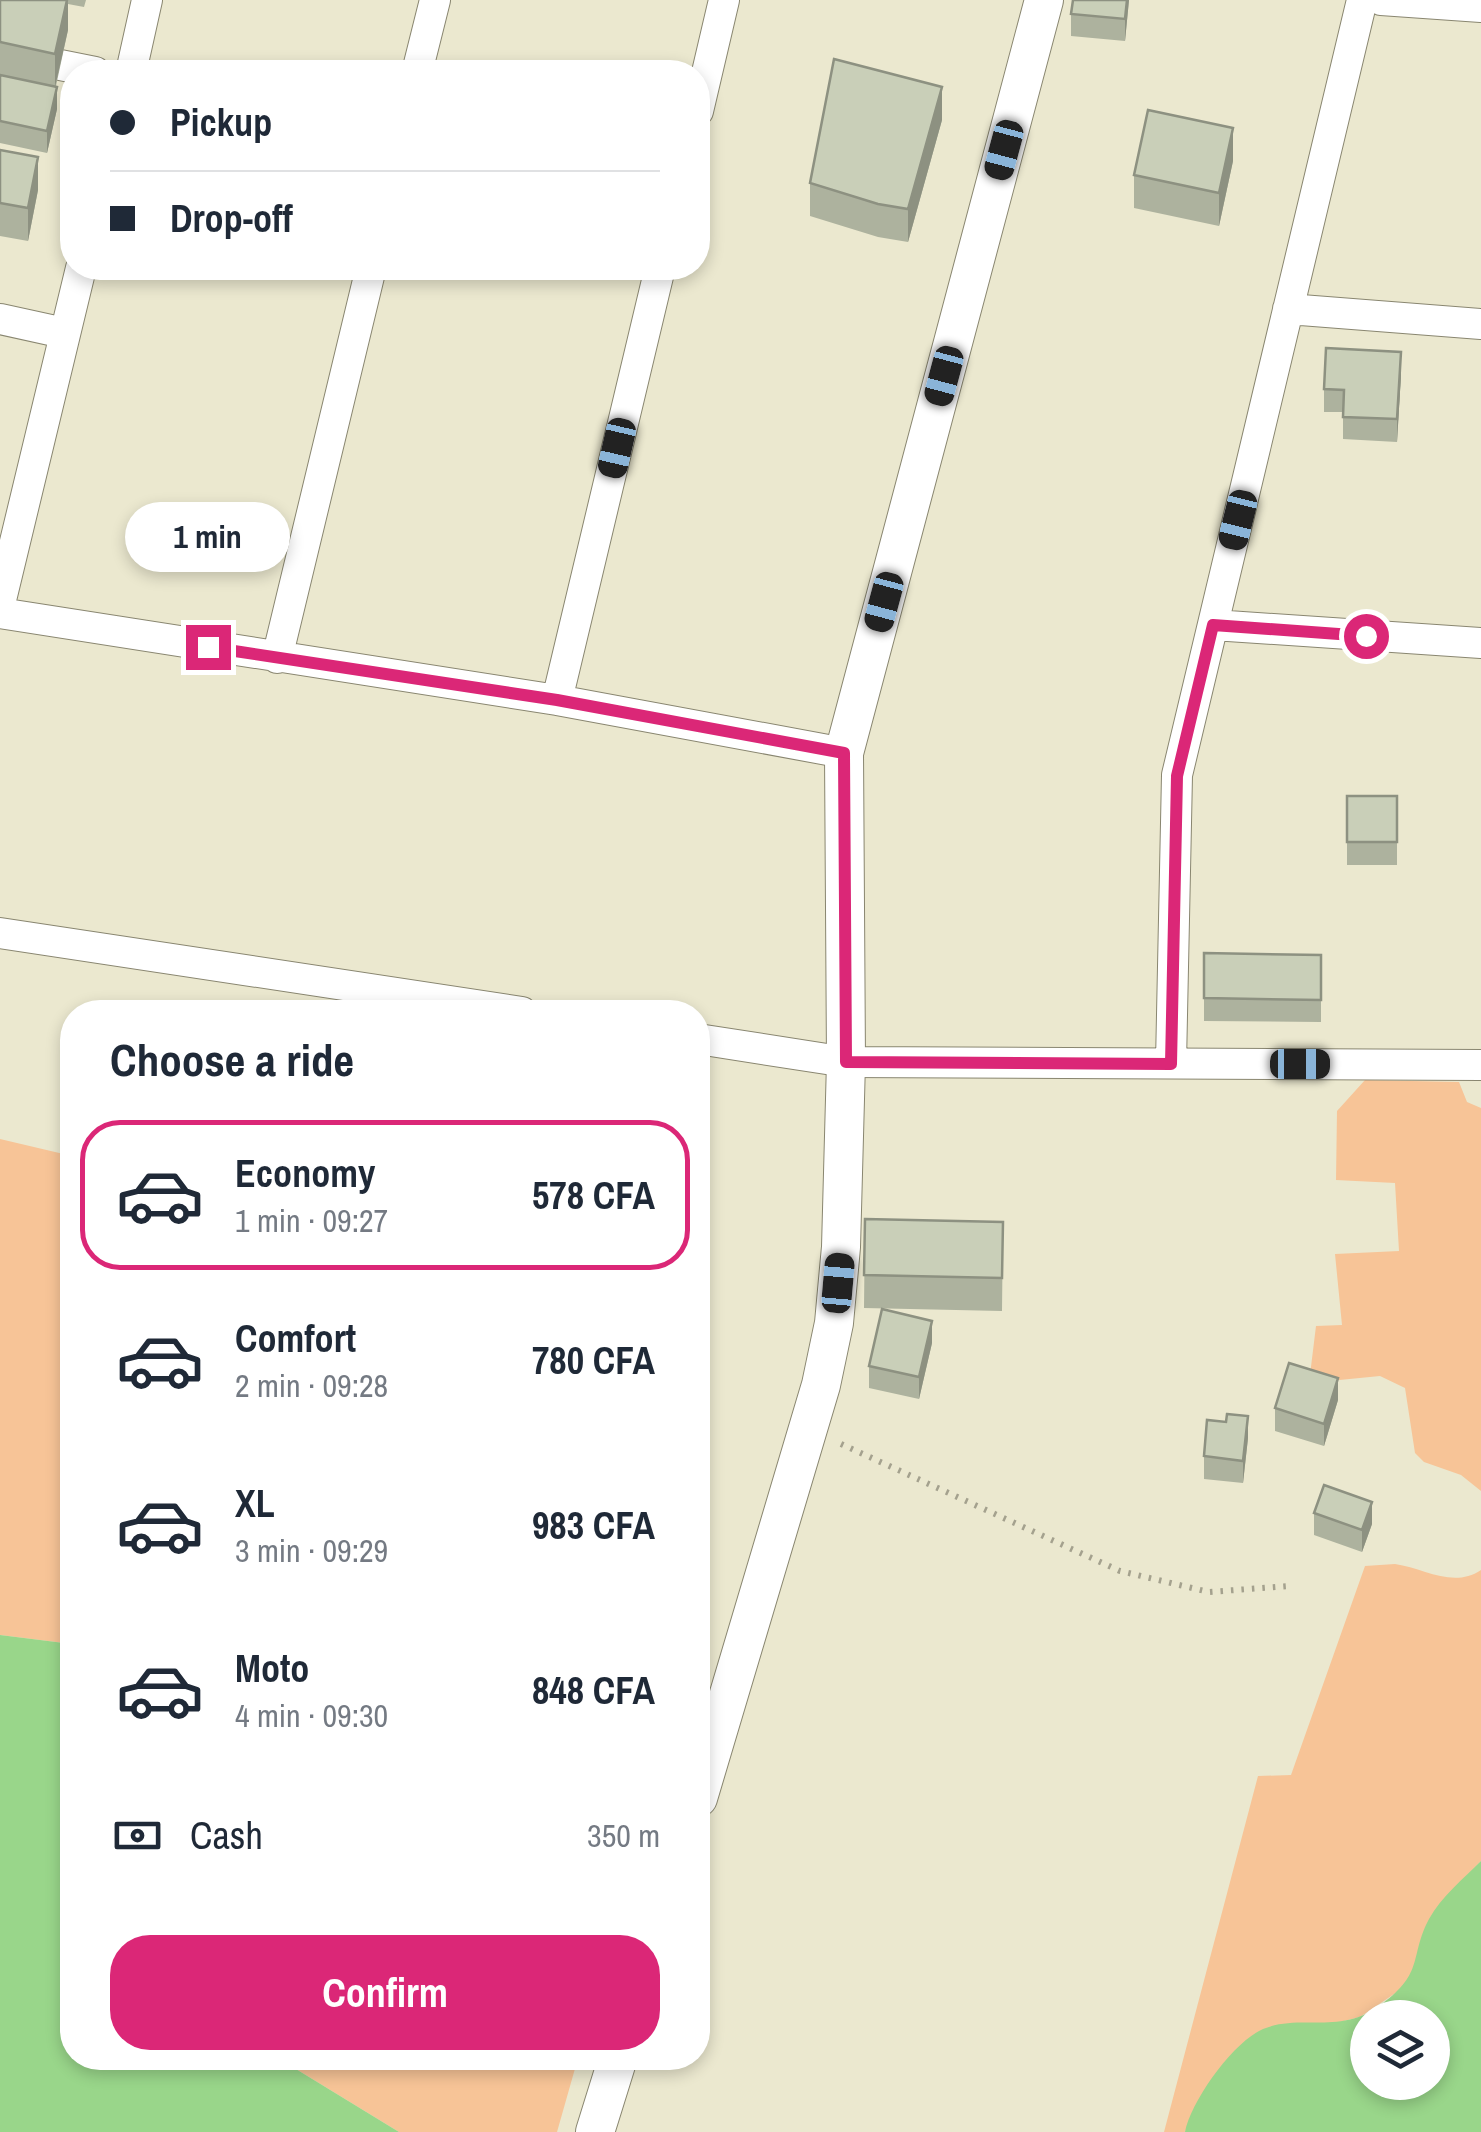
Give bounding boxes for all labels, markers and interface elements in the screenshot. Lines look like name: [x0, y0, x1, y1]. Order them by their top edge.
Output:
text: Pickup: [170, 97, 272, 148]
car: [982, 117, 1026, 183]
text: Drop-off: [170, 193, 293, 244]
car: [922, 343, 966, 409]
car: [596, 415, 638, 481]
car: [1216, 487, 1260, 553]
callout: 1 min: [126, 502, 290, 572]
text: 1 min: [173, 515, 242, 558]
car: [862, 569, 906, 635]
route start: [1344, 614, 1389, 659]
route end: [186, 625, 231, 670]
text: Choose a ride: [110, 1029, 354, 1090]
car: [1270, 1049, 1330, 1079]
text: Economy: [235, 1148, 375, 1199]
icon: car: [115, 1150, 205, 1240]
text: 578 CFA: [532, 1170, 655, 1221]
text: 1 min · 09:27: [235, 1199, 388, 1242]
car: [820, 1252, 856, 1314]
text: Comfort: [235, 1313, 356, 1364]
icon: car: [115, 1315, 205, 1405]
text: 780 CFA: [532, 1335, 655, 1386]
text: 2 min · 09:28: [235, 1364, 388, 1407]
text: XL: [235, 1478, 275, 1529]
icon: car: [115, 1480, 205, 1570]
text: 983 CFA: [532, 1500, 655, 1551]
text: 3 min · 09:29: [235, 1529, 388, 1572]
text: Moto: [235, 1643, 309, 1694]
icon: car: [115, 1645, 205, 1735]
text: 848 CFA: [532, 1665, 655, 1716]
text: 4 min · 09:30: [235, 1694, 388, 1737]
icon: cash: [110, 1808, 165, 1863]
text: Cash: [190, 1810, 263, 1861]
text: 350 m: [587, 1814, 660, 1857]
button: Confirm: [110, 1935, 660, 2050]
map controls: [1350, 2000, 1450, 2100]
button: layers: [1350, 2000, 1450, 2100]

